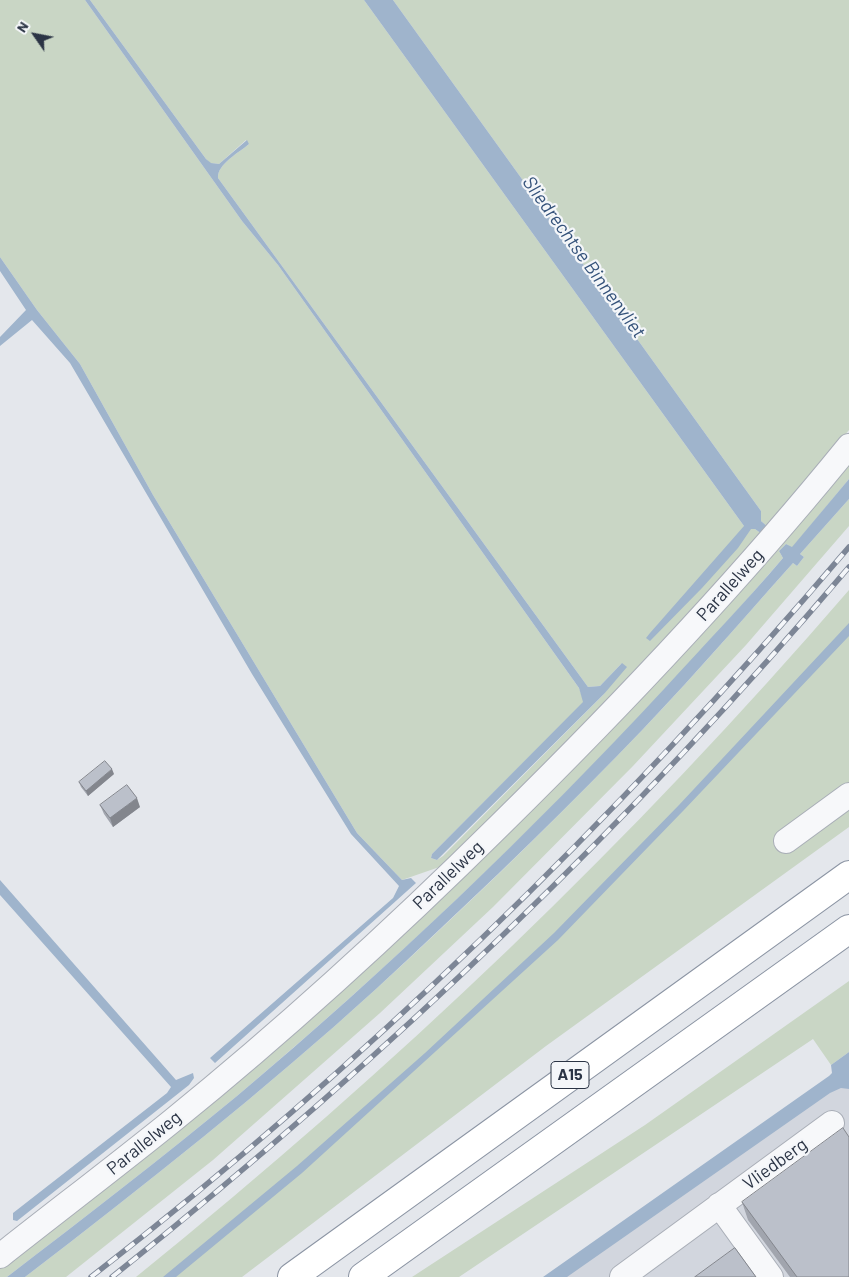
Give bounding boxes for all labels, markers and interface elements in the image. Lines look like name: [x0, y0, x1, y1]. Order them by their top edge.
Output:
north arrow: [10, 10, 60, 60]
text: N: [12, 18, 32, 35]
water label: Sliedrechtse Binnenvliet: [518, 172, 650, 342]
street label: Parallelweg: [692, 545, 768, 625]
street label: Parallelweg: [408, 836, 488, 914]
road number: A15: [551, 1062, 589, 1088]
street label: Parallelweg: [102, 1106, 186, 1180]
street label: Vliedberg: [739, 1134, 811, 1194]

